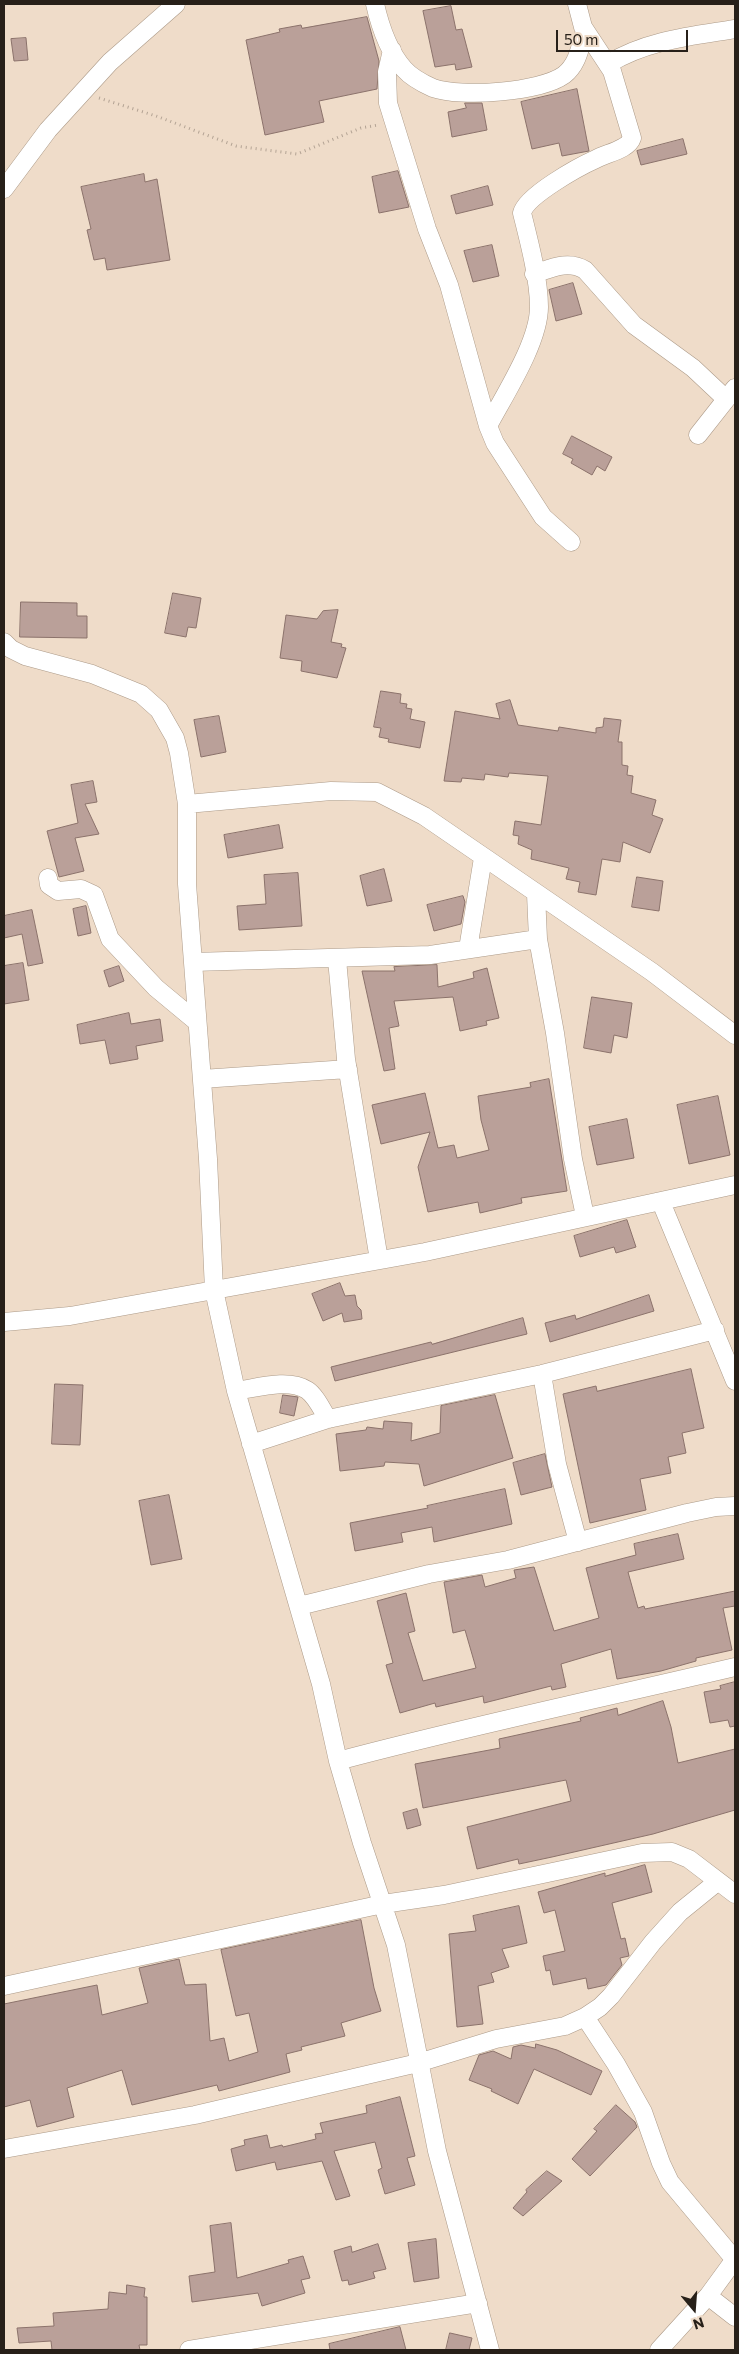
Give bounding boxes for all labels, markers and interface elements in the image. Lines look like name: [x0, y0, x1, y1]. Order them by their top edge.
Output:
scale bar: [559, 20, 692, 52]
text: 50 m: [564, 30, 598, 48]
north arrow: [669, 2284, 719, 2334]
text: N: [691, 2314, 706, 2333]

